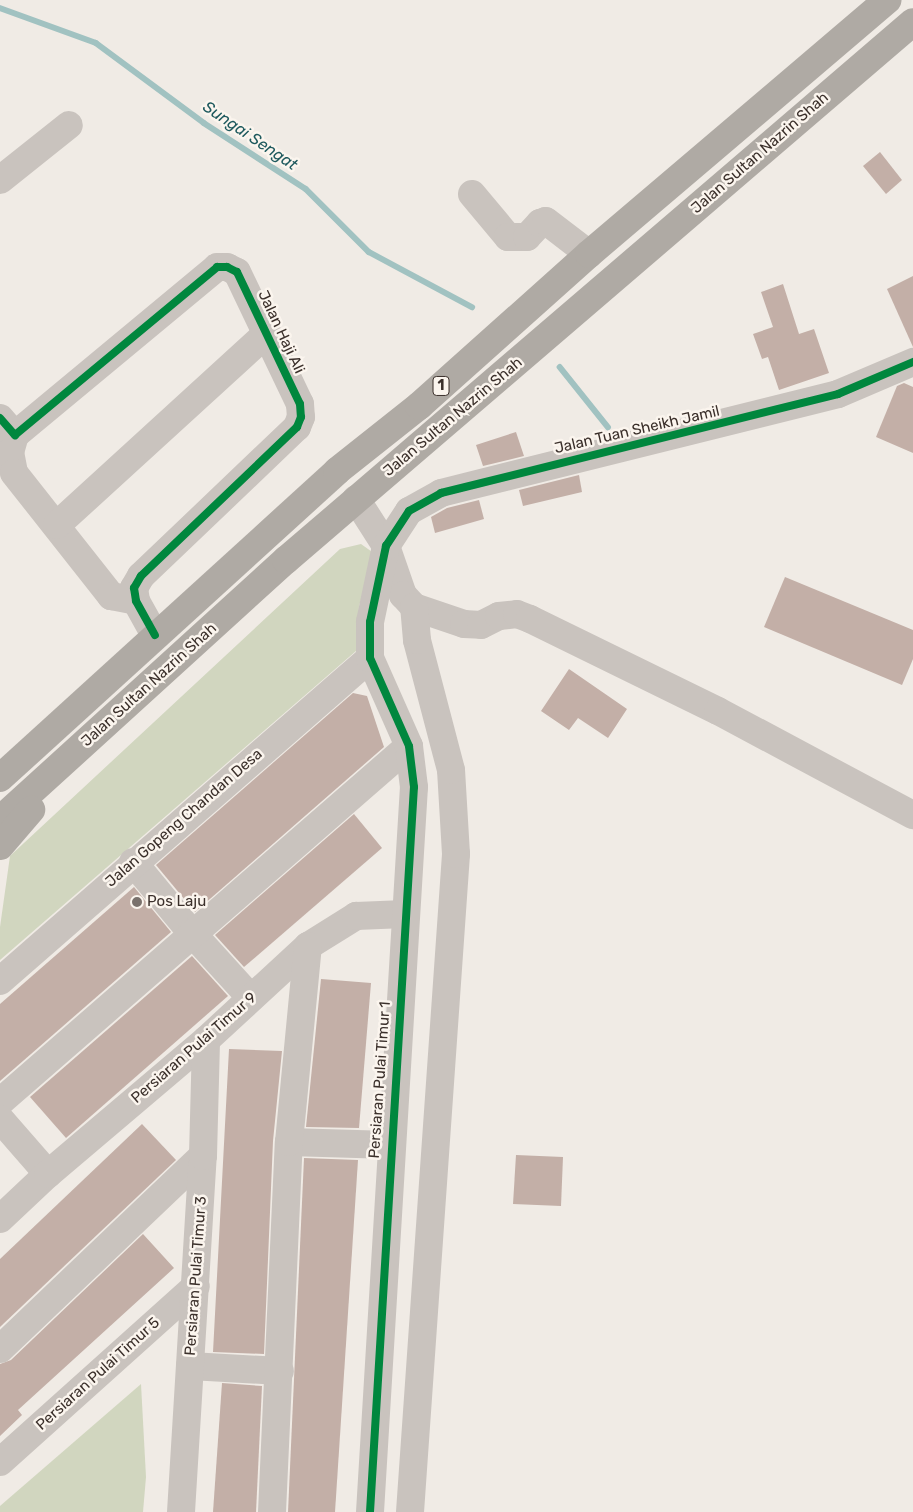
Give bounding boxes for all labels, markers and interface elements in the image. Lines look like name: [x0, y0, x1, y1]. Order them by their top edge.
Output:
street label: Jalan Sultan Nazrin Shah: [688, 89, 832, 217]
water label: Sungai Sengat: [199, 97, 301, 175]
street label: Jalan Haji Ali: [254, 287, 308, 377]
street label: Jalan Sultan Nazrin Shah: [380, 354, 526, 480]
road number: 1: [432, 374, 450, 398]
street label: Jalan Tuan Sheikh Jamil: [552, 402, 722, 458]
street label: Jalan Sultan Nazrin Shah: [78, 620, 220, 750]
street label: Jalan Gopeng Chandan Desa: [102, 745, 266, 891]
place label: Pos Laju: [147, 893, 206, 911]
marker: Pos Laju: [131, 896, 143, 908]
street label: Persiaran Pulai Timur 9: [127, 989, 261, 1107]
street label: Persiaran Pulai Timur 1: [366, 1000, 394, 1160]
street label: Persiaran Pulai Timur 3: [181, 1195, 211, 1357]
street label: Persiaran Pulai Timur 5: [32, 1314, 164, 1434]

